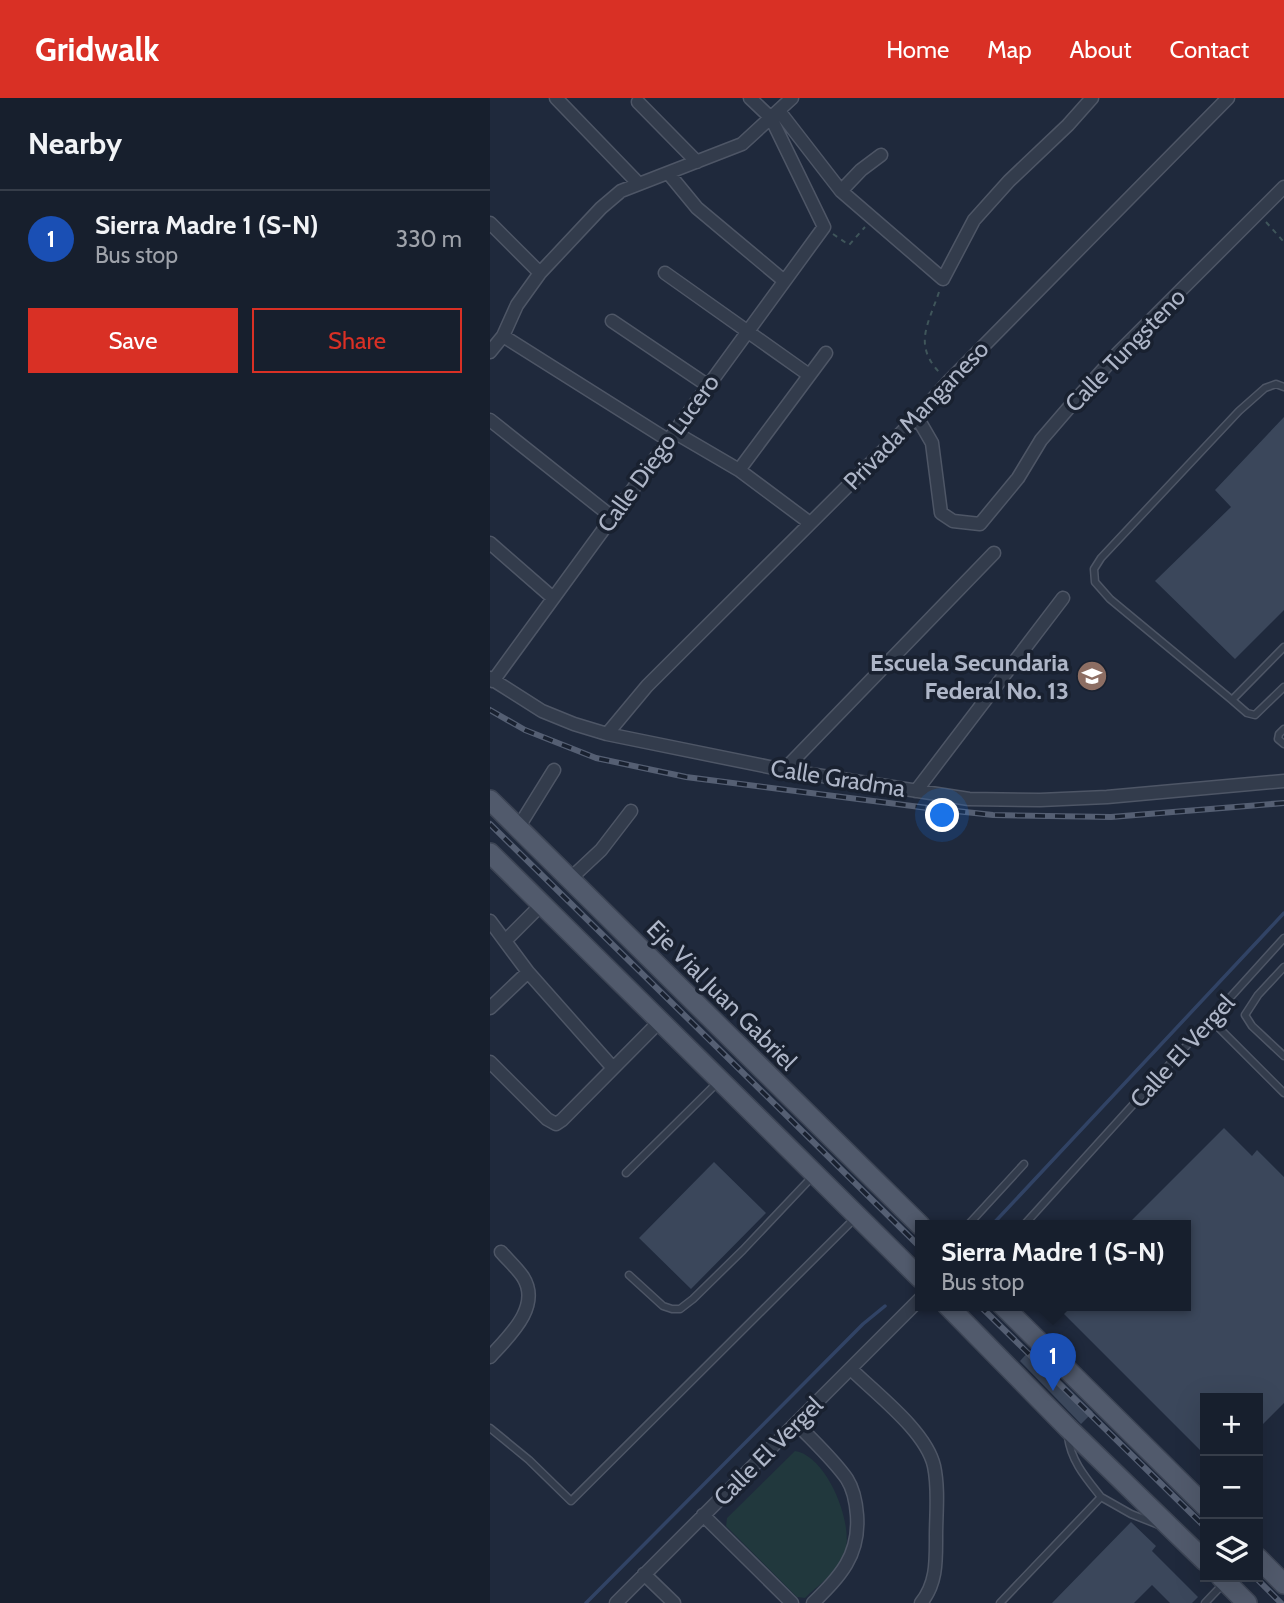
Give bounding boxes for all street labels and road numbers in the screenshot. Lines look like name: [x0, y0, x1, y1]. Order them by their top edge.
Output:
street label: Calle Tungsteno: [1059, 282, 1191, 418]
street label: Privada Manganeso: [837, 334, 995, 496]
street label: Calle Diego Lucero: [591, 368, 725, 538]
street label: Calle Gradma: [769, 753, 908, 803]
street label: Eje Vial Juan Gabriel: [641, 914, 803, 1076]
street label: Calle El Vergel: [1124, 988, 1241, 1114]
street label: Calle El Vergel: [707, 1390, 829, 1512]

